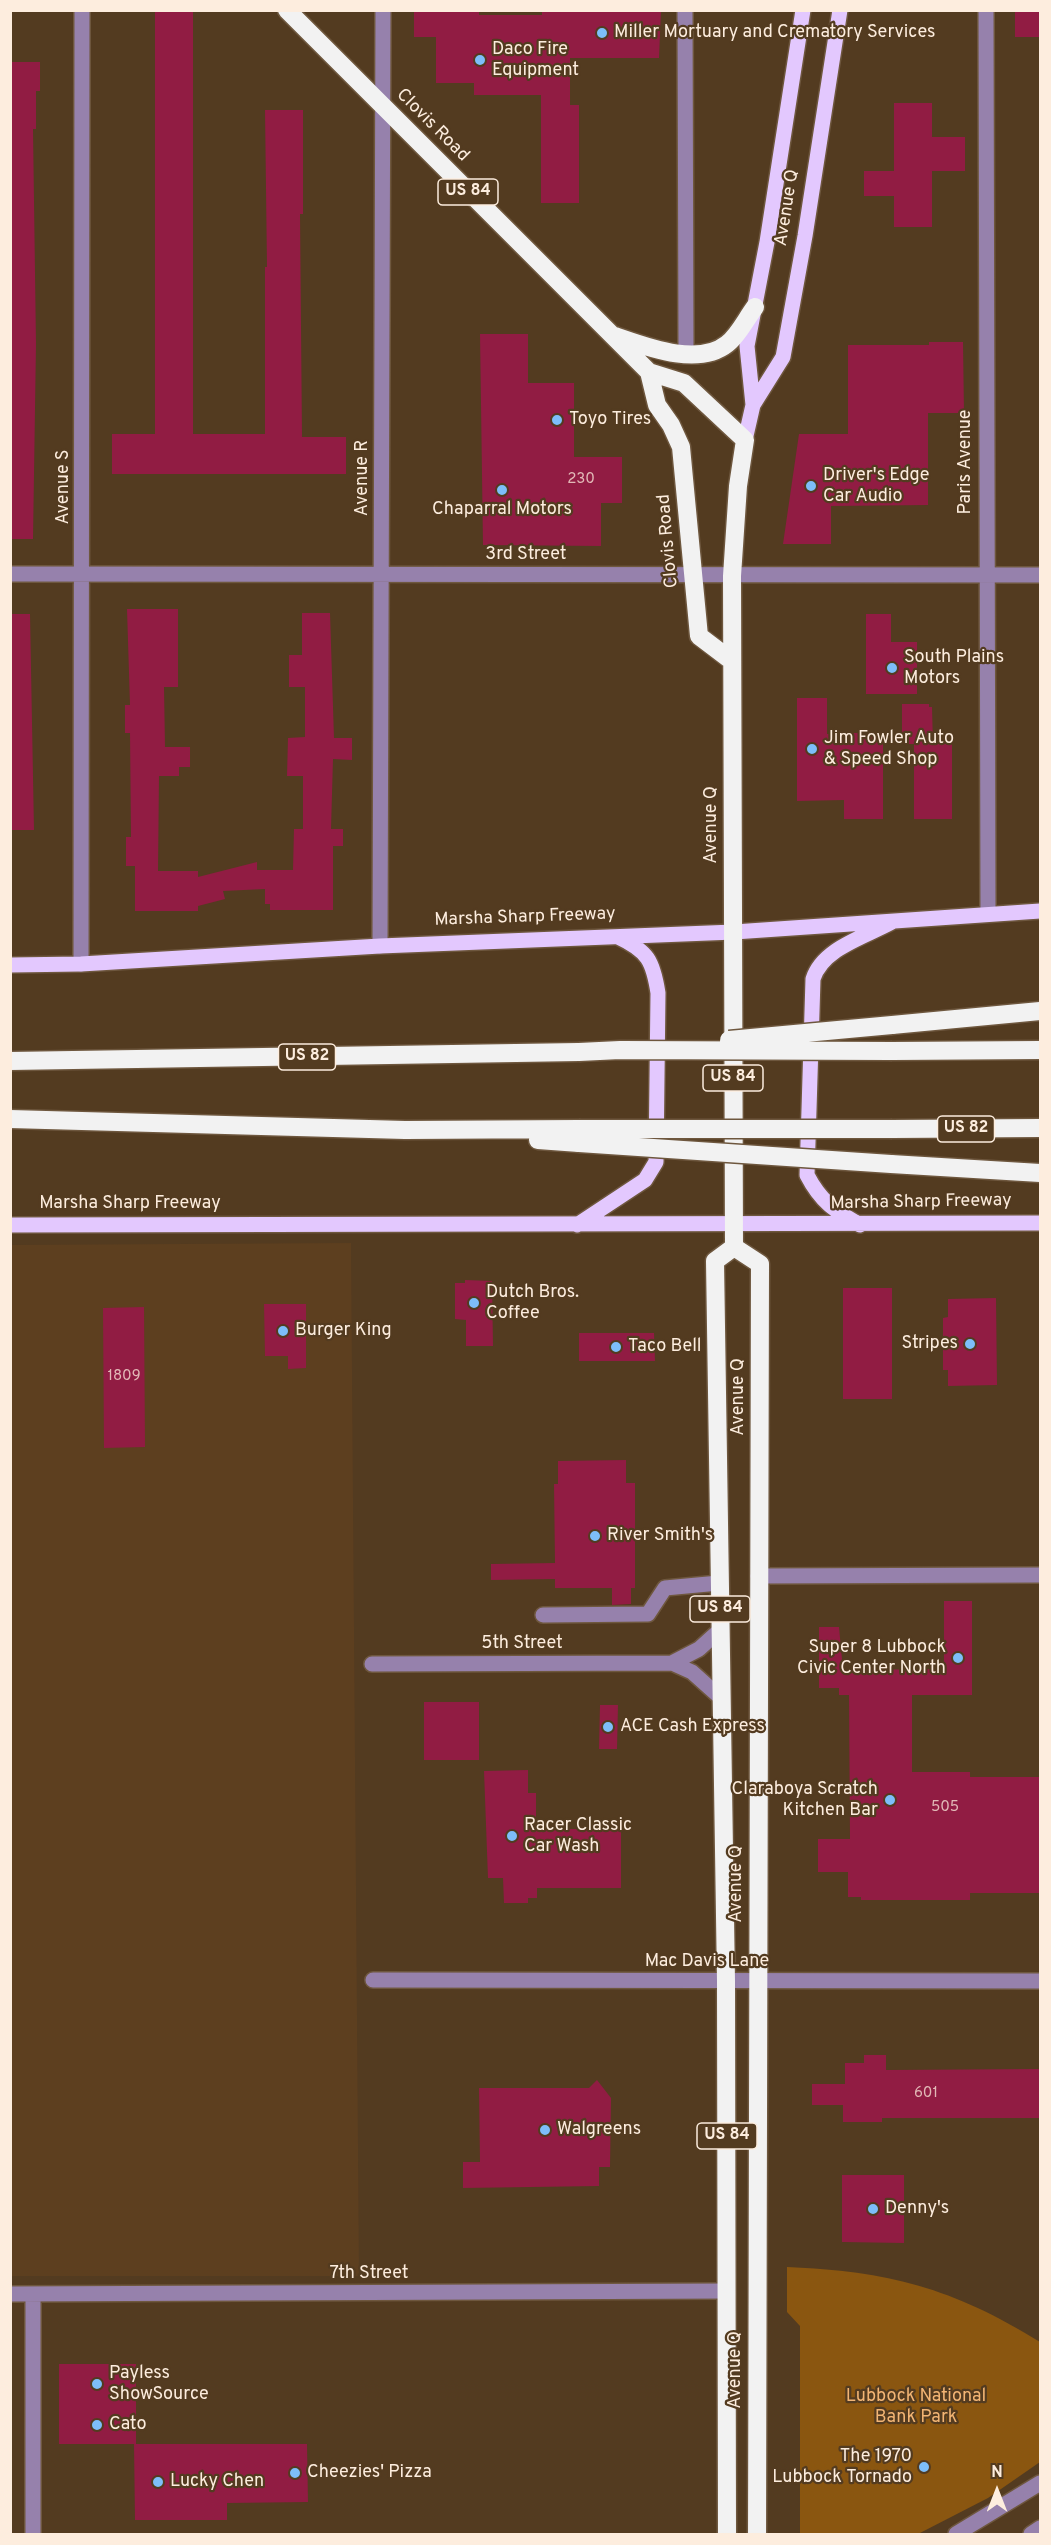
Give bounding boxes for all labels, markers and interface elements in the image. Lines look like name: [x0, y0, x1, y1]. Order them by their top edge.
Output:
place label: Miller Mortuary and Crematory Services: [614, 22, 935, 44]
marker: Miller Mortuary and Crematory Services: [595, 26, 609, 40]
place label: Daco Fire Equipment: [492, 39, 579, 82]
marker: Daco Fire Equipment: [473, 53, 487, 67]
street label: Clovis Road: [391, 85, 473, 167]
street label: Avenue Q: [771, 168, 805, 248]
road number: US 84: [438, 179, 498, 205]
place label: Toyo Tires: [569, 409, 651, 431]
street label: Paris Avenue: [955, 409, 977, 515]
marker: Toyo Tires: [550, 413, 564, 427]
street label: Avenue R: [352, 440, 374, 516]
street label: Avenue S: [53, 449, 75, 525]
place label: Driver's Edge Car Audio: [823, 465, 929, 508]
house number: 230: [567, 471, 595, 489]
marker: Driver's Edge Car Audio: [804, 479, 818, 493]
marker: Chaparral Motors: [495, 483, 509, 497]
street label: Clovis Road: [654, 493, 684, 589]
place label: Chaparral Motors: [432, 499, 572, 521]
street label: 3rd Street: [485, 544, 567, 566]
place label: South Plains Motors: [904, 647, 1004, 690]
marker: South Plains Motors: [885, 661, 899, 675]
place label: Jim Fowler Auto & Speed Shop: [824, 728, 954, 771]
marker: Jim Fowler Auto & Speed Shop: [805, 742, 819, 756]
street label: Avenue Q: [701, 786, 723, 864]
street label: Marsha Sharp Freeway: [434, 904, 616, 932]
road number: US 82: [278, 1044, 336, 1070]
road number: US 84: [703, 1065, 763, 1091]
road number: US 82: [938, 1116, 994, 1142]
street label: Marsha Sharp Freeway: [830, 1191, 1012, 1215]
street label: Marsha Sharp Freeway: [39, 1193, 221, 1215]
place label: Dutch Bros. Coffee: [486, 1282, 579, 1324]
marker: Dutch Bros. Coffee: [467, 1296, 481, 1310]
place label: Burger King: [295, 1320, 392, 1342]
marker: Burger King: [276, 1324, 290, 1338]
place label: Stripes: [901, 1333, 958, 1355]
place label: Taco Bell: [628, 1336, 702, 1358]
marker: Stripes: [963, 1337, 977, 1351]
marker: Taco Bell: [609, 1340, 623, 1354]
street label: Avenue Q: [728, 1358, 750, 1436]
house number: 1809: [107, 1368, 141, 1386]
place label: River Smith's: [607, 1525, 713, 1547]
marker: River Smith's: [588, 1529, 602, 1543]
road number: US 84: [690, 1596, 750, 1622]
street label: 5th Street: [481, 1633, 563, 1655]
place label: Super 8 Lubbock Civic Center North: [797, 1637, 946, 1680]
marker: Super 8 Lubbock Civic Center North: [951, 1651, 965, 1665]
place label: ACE Cash Express: [620, 1716, 765, 1738]
marker: ACE Cash Express: [601, 1720, 615, 1734]
place label: Claraboya Scratch Kitchen Bar: [732, 1779, 878, 1822]
marker: Claraboya Scratch Kitchen Bar: [883, 1793, 897, 1807]
house number: 505: [931, 1799, 959, 1817]
place label: Racer Classic Car Wash: [524, 1815, 632, 1858]
marker: Racer Classic Car Wash: [505, 1829, 519, 1843]
street label: Avenue Q: [726, 1845, 748, 1923]
street label: Mac Davis Lane: [645, 1951, 769, 1973]
house number: 601: [914, 2085, 938, 2103]
place label: Walgreens: [557, 2119, 641, 2141]
marker: Walgreens: [538, 2123, 552, 2137]
road number: US 84: [697, 2123, 757, 2149]
place label: Denny's: [885, 2198, 949, 2220]
marker: Denny's: [866, 2202, 880, 2216]
street label: 7th Street: [329, 2263, 409, 2285]
street label: Avenue Q: [725, 2331, 747, 2409]
place label: Payless ShowSource: [109, 2363, 209, 2406]
marker: Payless ShowSource: [90, 2377, 104, 2391]
park label: Lubbock National Bank Park: [846, 2386, 986, 2428]
place label: Cato: [109, 2414, 147, 2436]
marker: Cato: [90, 2418, 104, 2432]
place label: The 1970 Lubbock Tornado: [772, 2446, 912, 2488]
marker: The 1970 Lubbock Tornado: [917, 2460, 931, 2474]
north arrow: [967, 2461, 1027, 2521]
place label: Cheezies' Pizza: [307, 2462, 432, 2484]
text: N: [991, 2463, 1003, 2483]
marker: Cheezies' Pizza: [288, 2466, 302, 2480]
place label: Lucky Chen: [170, 2471, 264, 2493]
marker: Lucky Chen: [151, 2475, 165, 2489]

